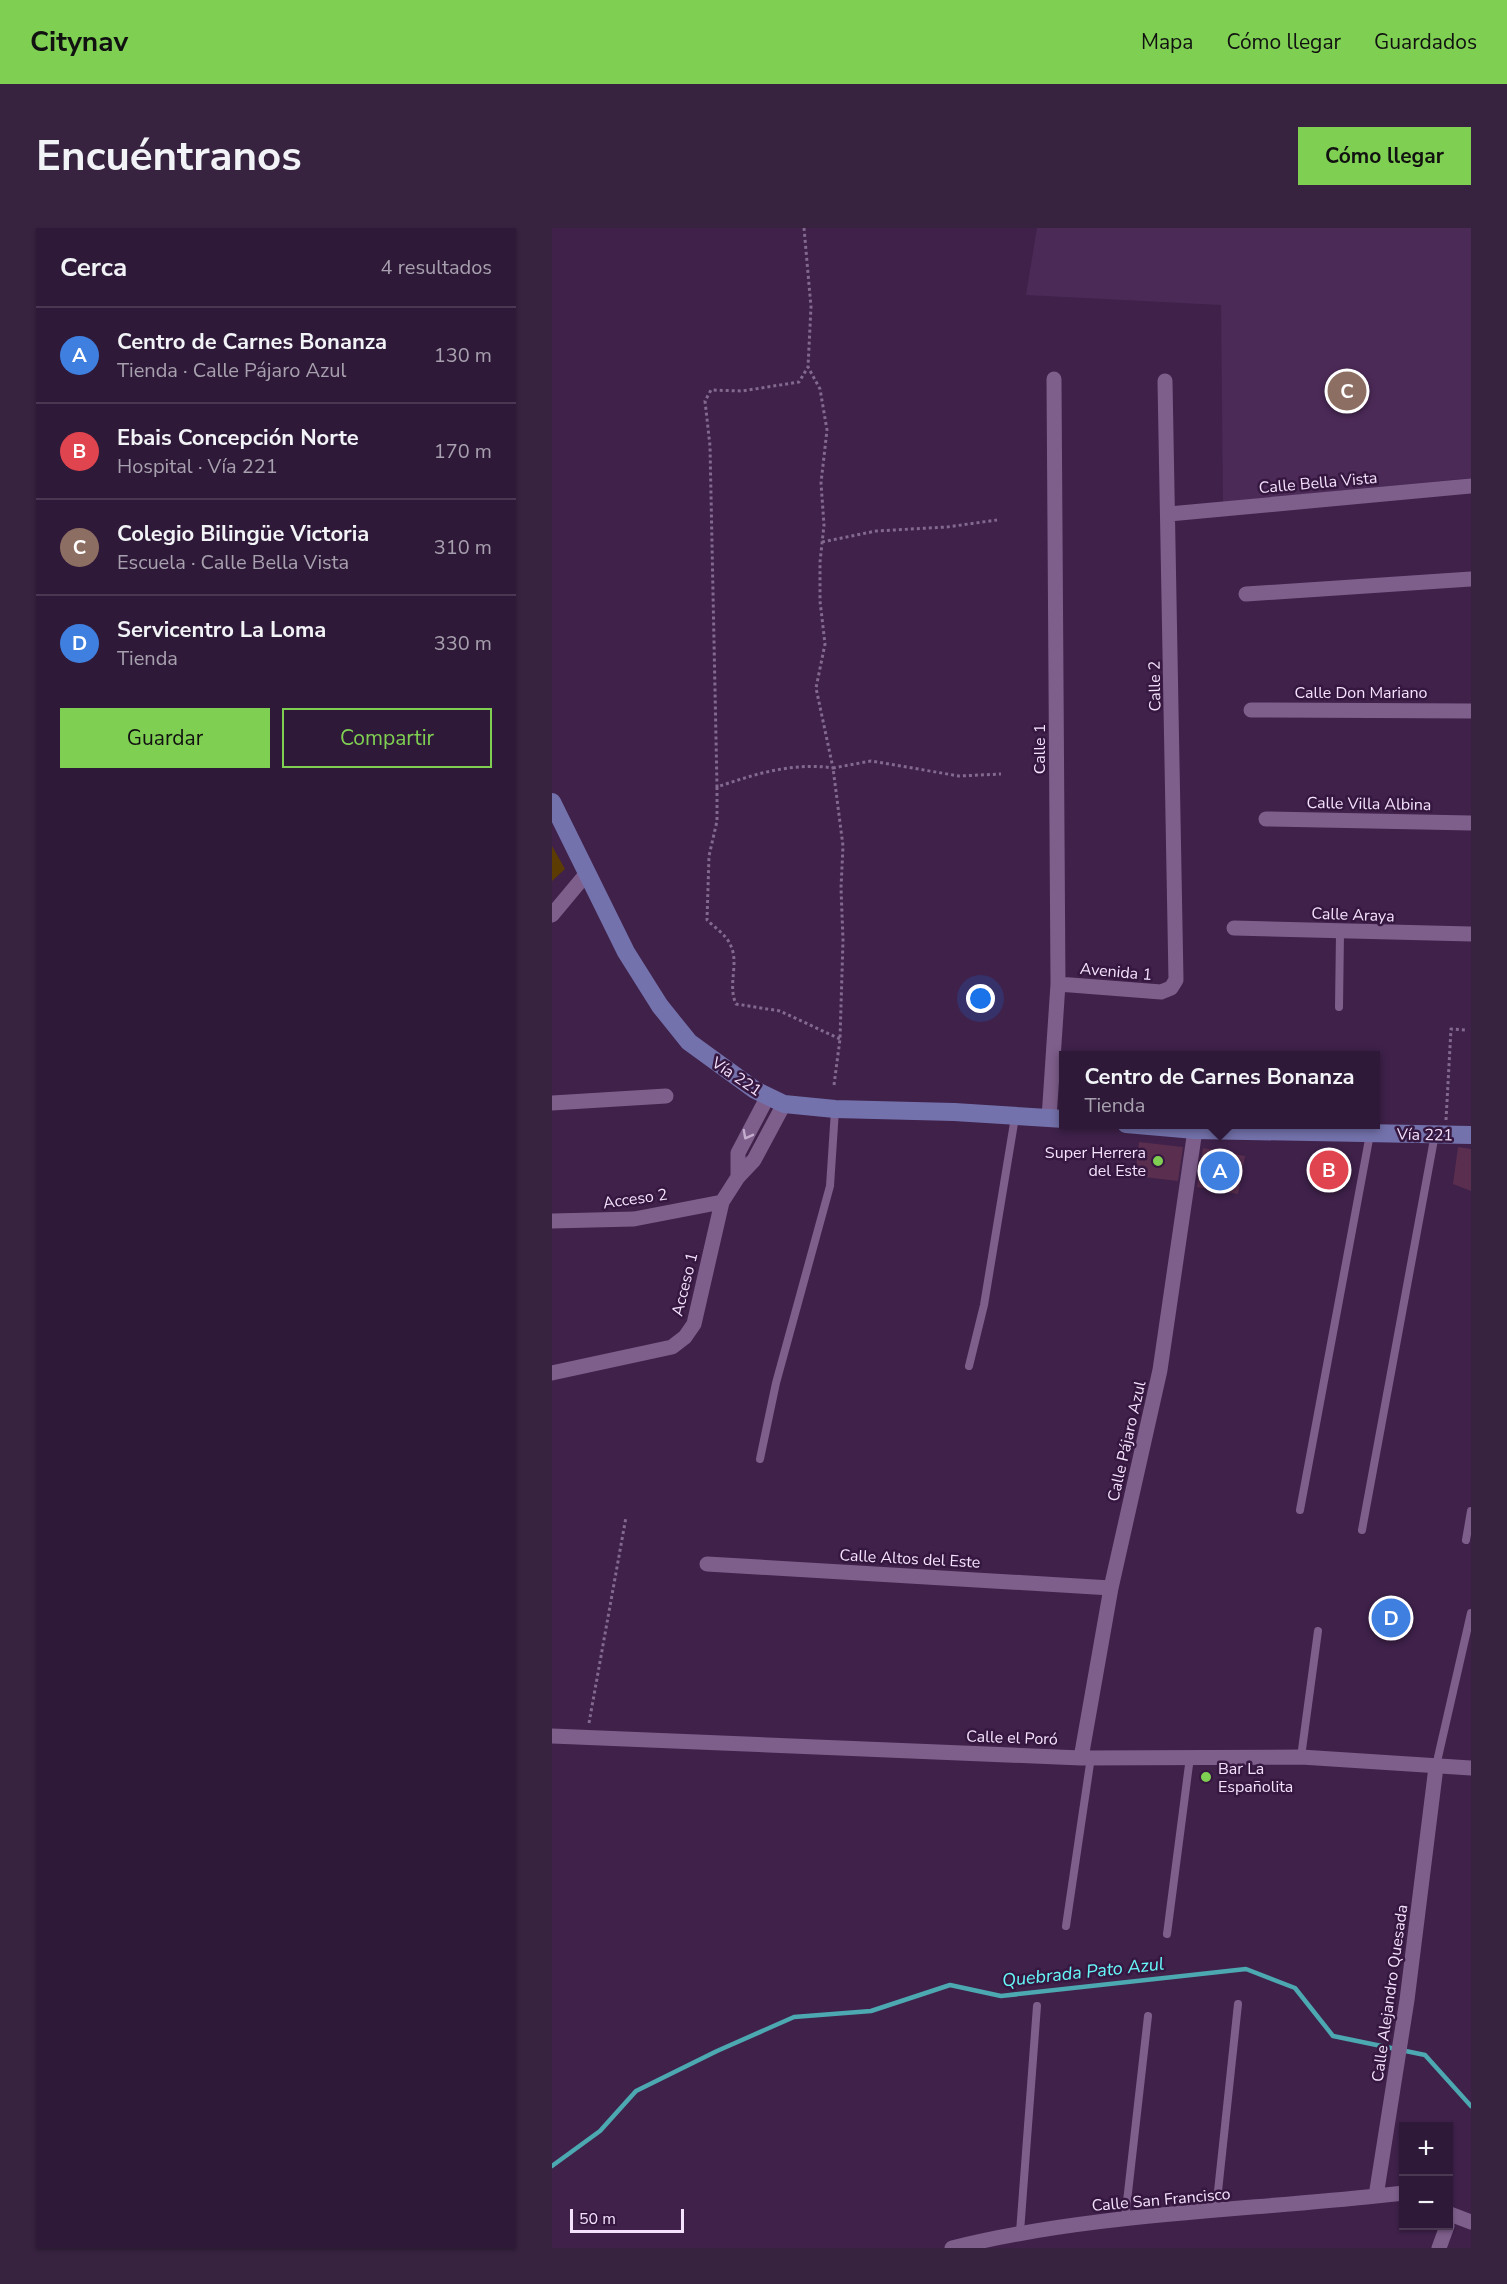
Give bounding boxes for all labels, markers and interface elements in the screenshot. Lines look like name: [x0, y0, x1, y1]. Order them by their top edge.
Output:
text: Citynav: [30, 23, 128, 61]
text: Mapa: [1141, 28, 1193, 56]
text: Cómo llegar: [1226, 28, 1341, 56]
text: Guardados: [1374, 28, 1477, 56]
button: Cómo llegar: [1298, 127, 1471, 185]
text: Encuéntranos: [36, 128, 302, 185]
text: Cerca: [60, 250, 127, 285]
text: 4 resultados: [381, 254, 492, 281]
text: Centro de Carnes Bonanza: [117, 327, 387, 357]
text: A: [72, 342, 87, 369]
text: 130 m: [434, 342, 492, 369]
text: Tienda · Calle Pájaro Azul: [117, 357, 346, 384]
pin: C: [1328, 368, 1366, 414]
text: Ebais Concepción Norte: [117, 423, 359, 453]
text: B: [73, 438, 86, 465]
text: 170 m: [434, 438, 492, 465]
text: Hospital · Vía 221: [117, 453, 278, 480]
street label: Calle Bella Vista: [1258, 467, 1378, 499]
text: Colegio Bilingüe Victoria: [117, 519, 369, 549]
text: C: [73, 534, 86, 561]
text: 310 m: [434, 534, 492, 561]
text: Escuela · Calle Bella Vista: [117, 549, 349, 576]
text: Servicentro La Loma: [117, 615, 326, 645]
text: D: [72, 630, 87, 657]
text: 330 m: [434, 630, 492, 657]
text: Tienda: [117, 645, 178, 672]
street label: Calle 2: [1144, 660, 1166, 711]
street label: Calle Don Mariano: [1294, 682, 1428, 704]
button: Guardar: [60, 708, 270, 768]
button: Compartir: [282, 708, 492, 768]
street label: Calle 1: [1029, 724, 1051, 774]
street label: Calle Villa Albina: [1306, 792, 1432, 816]
street label: Calle Araya: [1311, 903, 1395, 927]
street label: Avenida 1: [1079, 958, 1153, 986]
your location: [966, 984, 995, 1013]
street label: Vía 221: [706, 1051, 766, 1102]
popup: [1059, 1051, 1380, 1129]
text: Centro de Carnes Bonanza: [1084, 1062, 1355, 1092]
text: Tienda: [1084, 1092, 1145, 1119]
street label: Vía 221: [1396, 1123, 1453, 1146]
one-way arrow: [743, 1129, 755, 1140]
place label: Super Herrera del Este: [1045, 1142, 1146, 1182]
pin: A: [1200, 1148, 1240, 1194]
pin: B: [1310, 1148, 1348, 1192]
marker: Super Herrera del Este: [1151, 1154, 1165, 1168]
street label: Acceso 2: [601, 1184, 669, 1214]
street label: Acceso 1: [666, 1250, 703, 1318]
street label: Calle Pájaro Azul: [1102, 1379, 1152, 1504]
street label: Calle Altos del Este: [839, 1544, 981, 1574]
pin: D: [1372, 1596, 1410, 1640]
street label: Calle el Poró: [966, 1725, 1058, 1751]
place label: Bar La Españolita: [1218, 1758, 1293, 1798]
marker: Bar La Españolita: [1199, 1770, 1213, 1784]
street label: Calle Alejandro Quesada: [1367, 1903, 1413, 2083]
water label: Quebrada Pato Azul: [1001, 1952, 1165, 1992]
map controls: [1399, 2122, 1453, 2230]
button: +: [1399, 2122, 1453, 2176]
button: −: [1399, 2176, 1453, 2230]
street label: Calle San Francisco: [1091, 2183, 1232, 2217]
scale bar: [570, 2206, 684, 2234]
text: 50 m: [579, 2208, 616, 2230]

